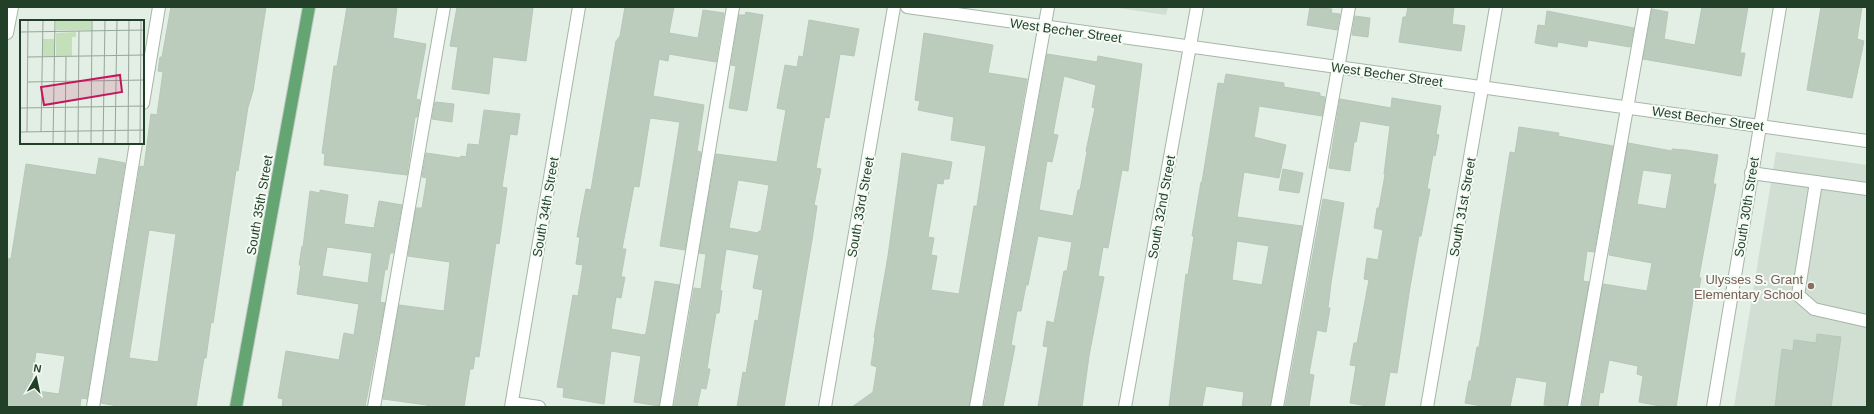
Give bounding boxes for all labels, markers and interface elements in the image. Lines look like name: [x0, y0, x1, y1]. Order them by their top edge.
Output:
street label: West Becher Street: [1009, 15, 1123, 46]
inset map: [20, 20, 144, 144]
street label: West Becher Street: [1330, 59, 1444, 90]
street label: West Becher Street: [1651, 103, 1765, 134]
street label: South 35th Street: [243, 154, 276, 256]
street label: South 32nd Street: [1145, 154, 1178, 260]
street label: South 33rd Street: [844, 155, 877, 259]
street label: South 34th Street: [529, 156, 562, 258]
street label: South 31st Street: [1446, 156, 1479, 258]
street label: South 30th Street: [1731, 156, 1762, 258]
place label: Ulysses S. Grant Elementary School: [1694, 272, 1803, 302]
marker: Ulysses S. Grant Elementary School: [1806, 281, 1816, 291]
north arrow: [16, 358, 56, 398]
text: N: [33, 362, 42, 375]

